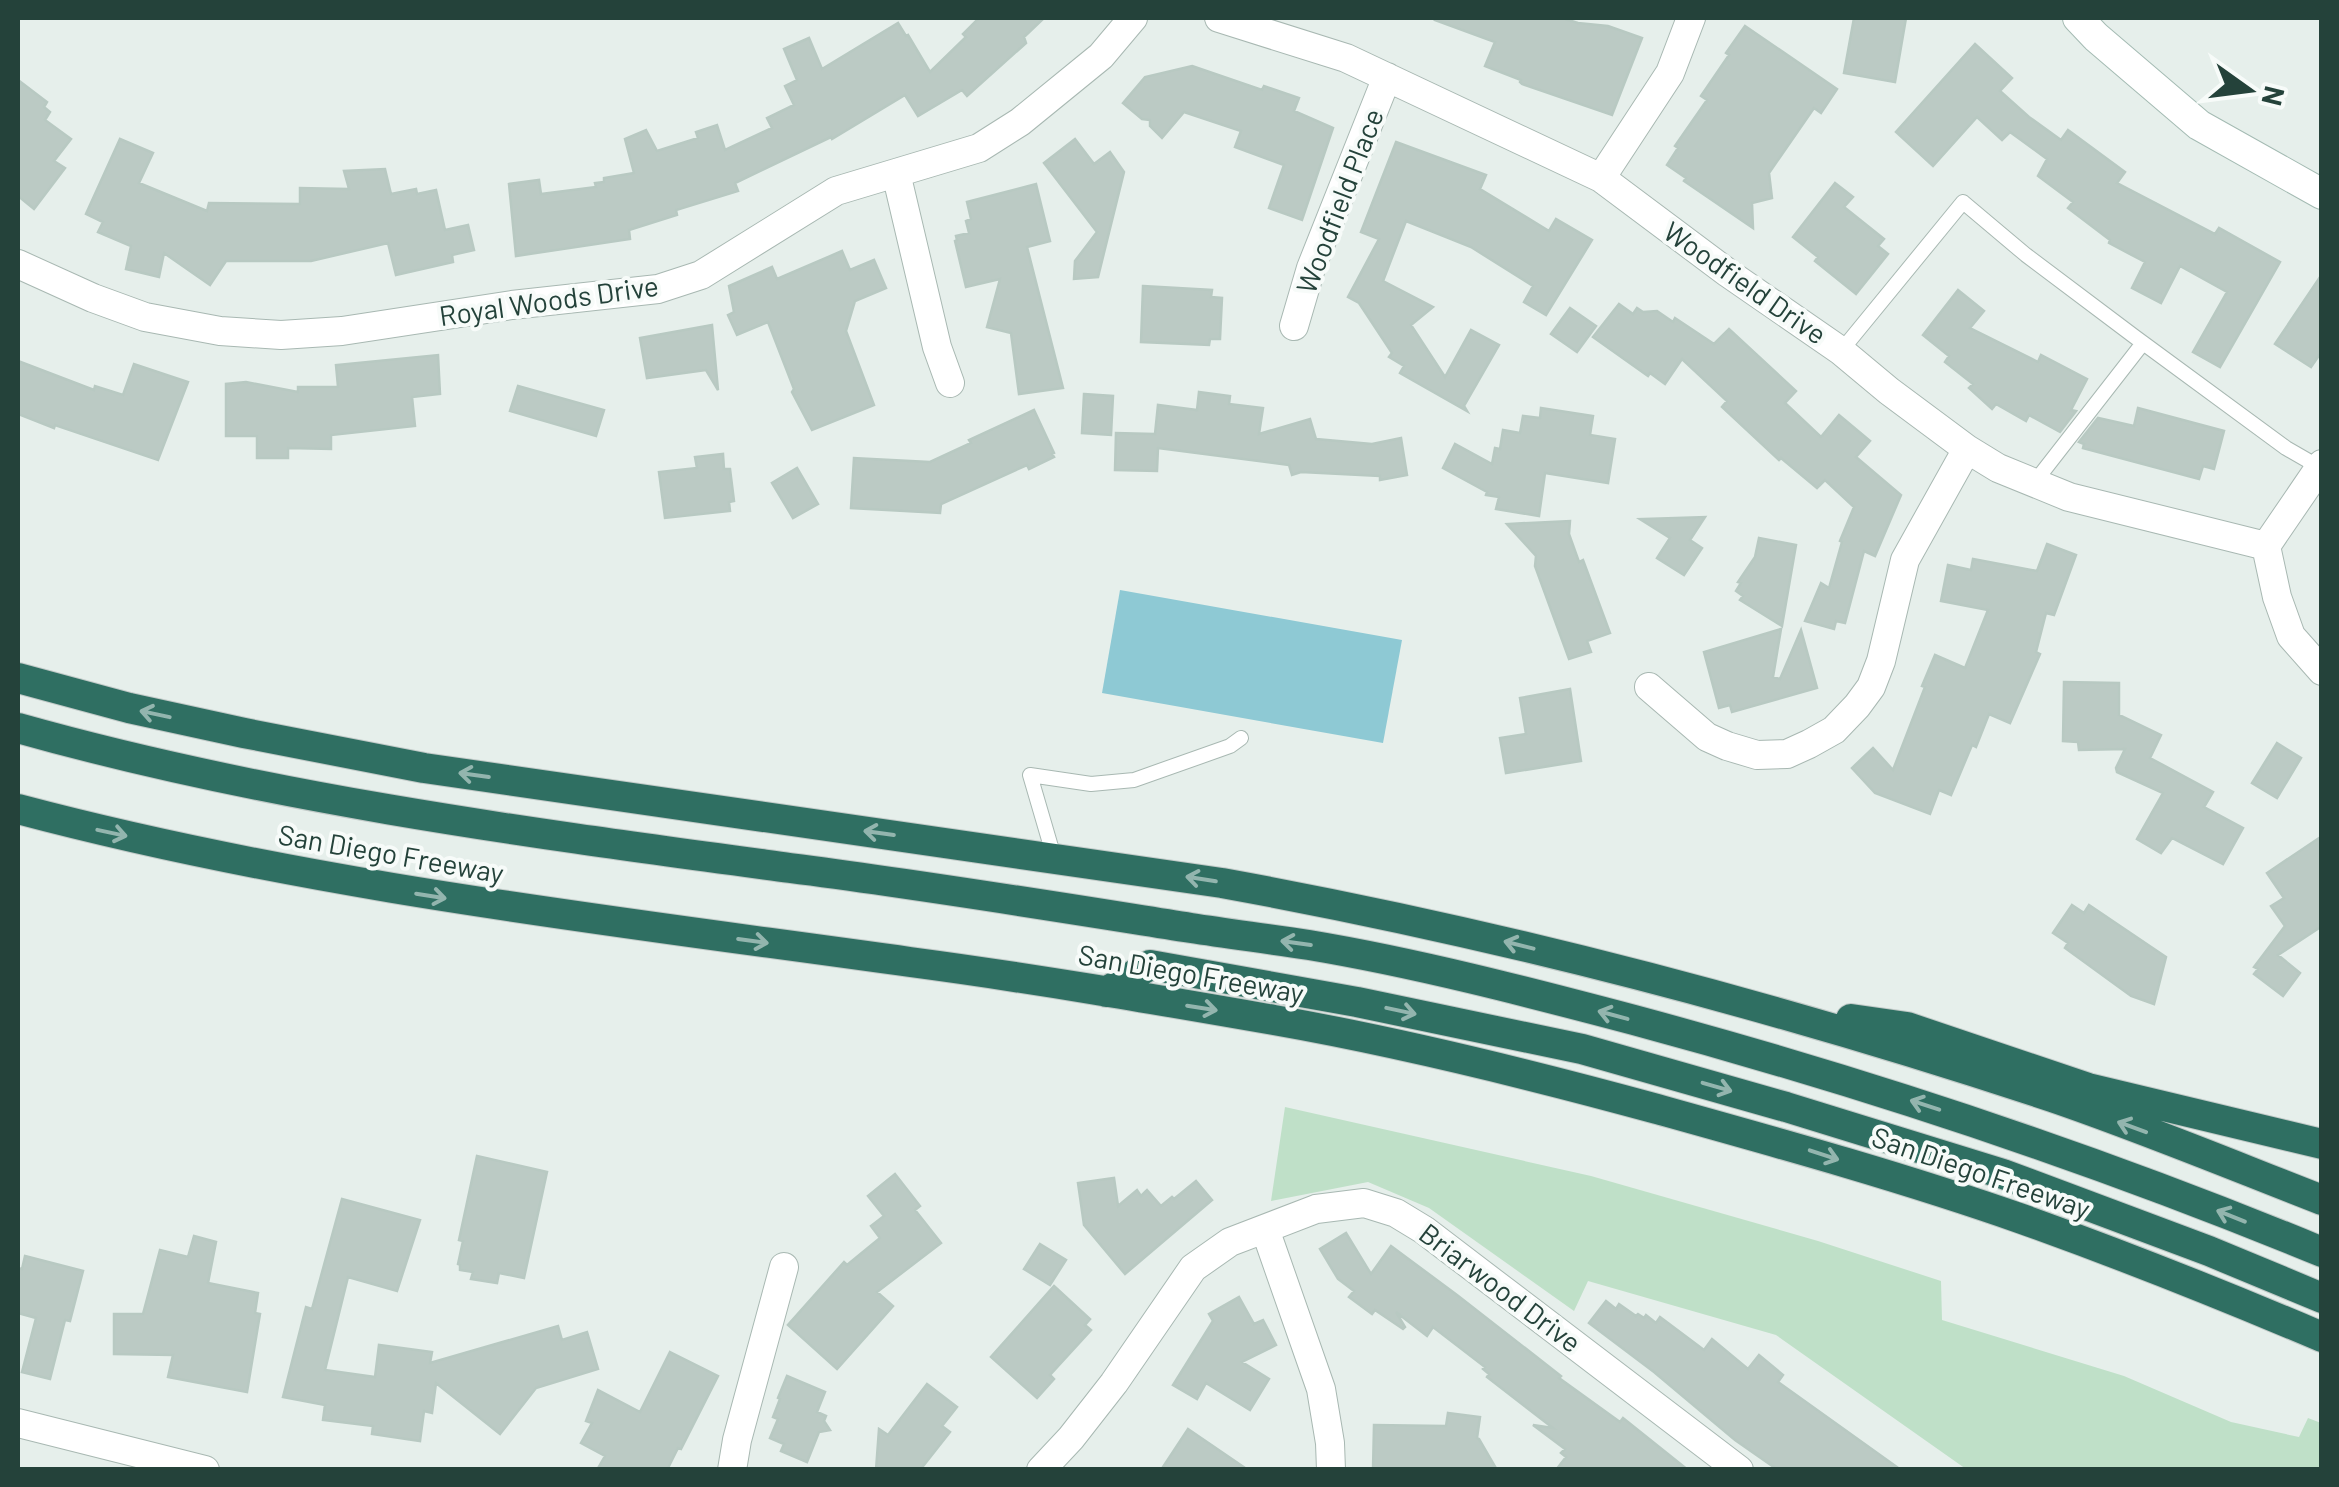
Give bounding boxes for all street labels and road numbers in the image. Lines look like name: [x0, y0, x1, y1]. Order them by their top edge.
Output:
street label: Woodfield Place: [1288, 103, 1390, 298]
street label: Woodfield Drive: [1658, 214, 1833, 351]
street label: Royal Woods Drive: [437, 268, 661, 332]
street label: San Diego Freeway: [276, 816, 507, 890]
street label: San Diego Freeway: [1076, 936, 1307, 1010]
street label: San Diego Freeway: [1868, 1119, 2095, 1225]
street label: Briarwood Drive: [1413, 1215, 1588, 1359]

